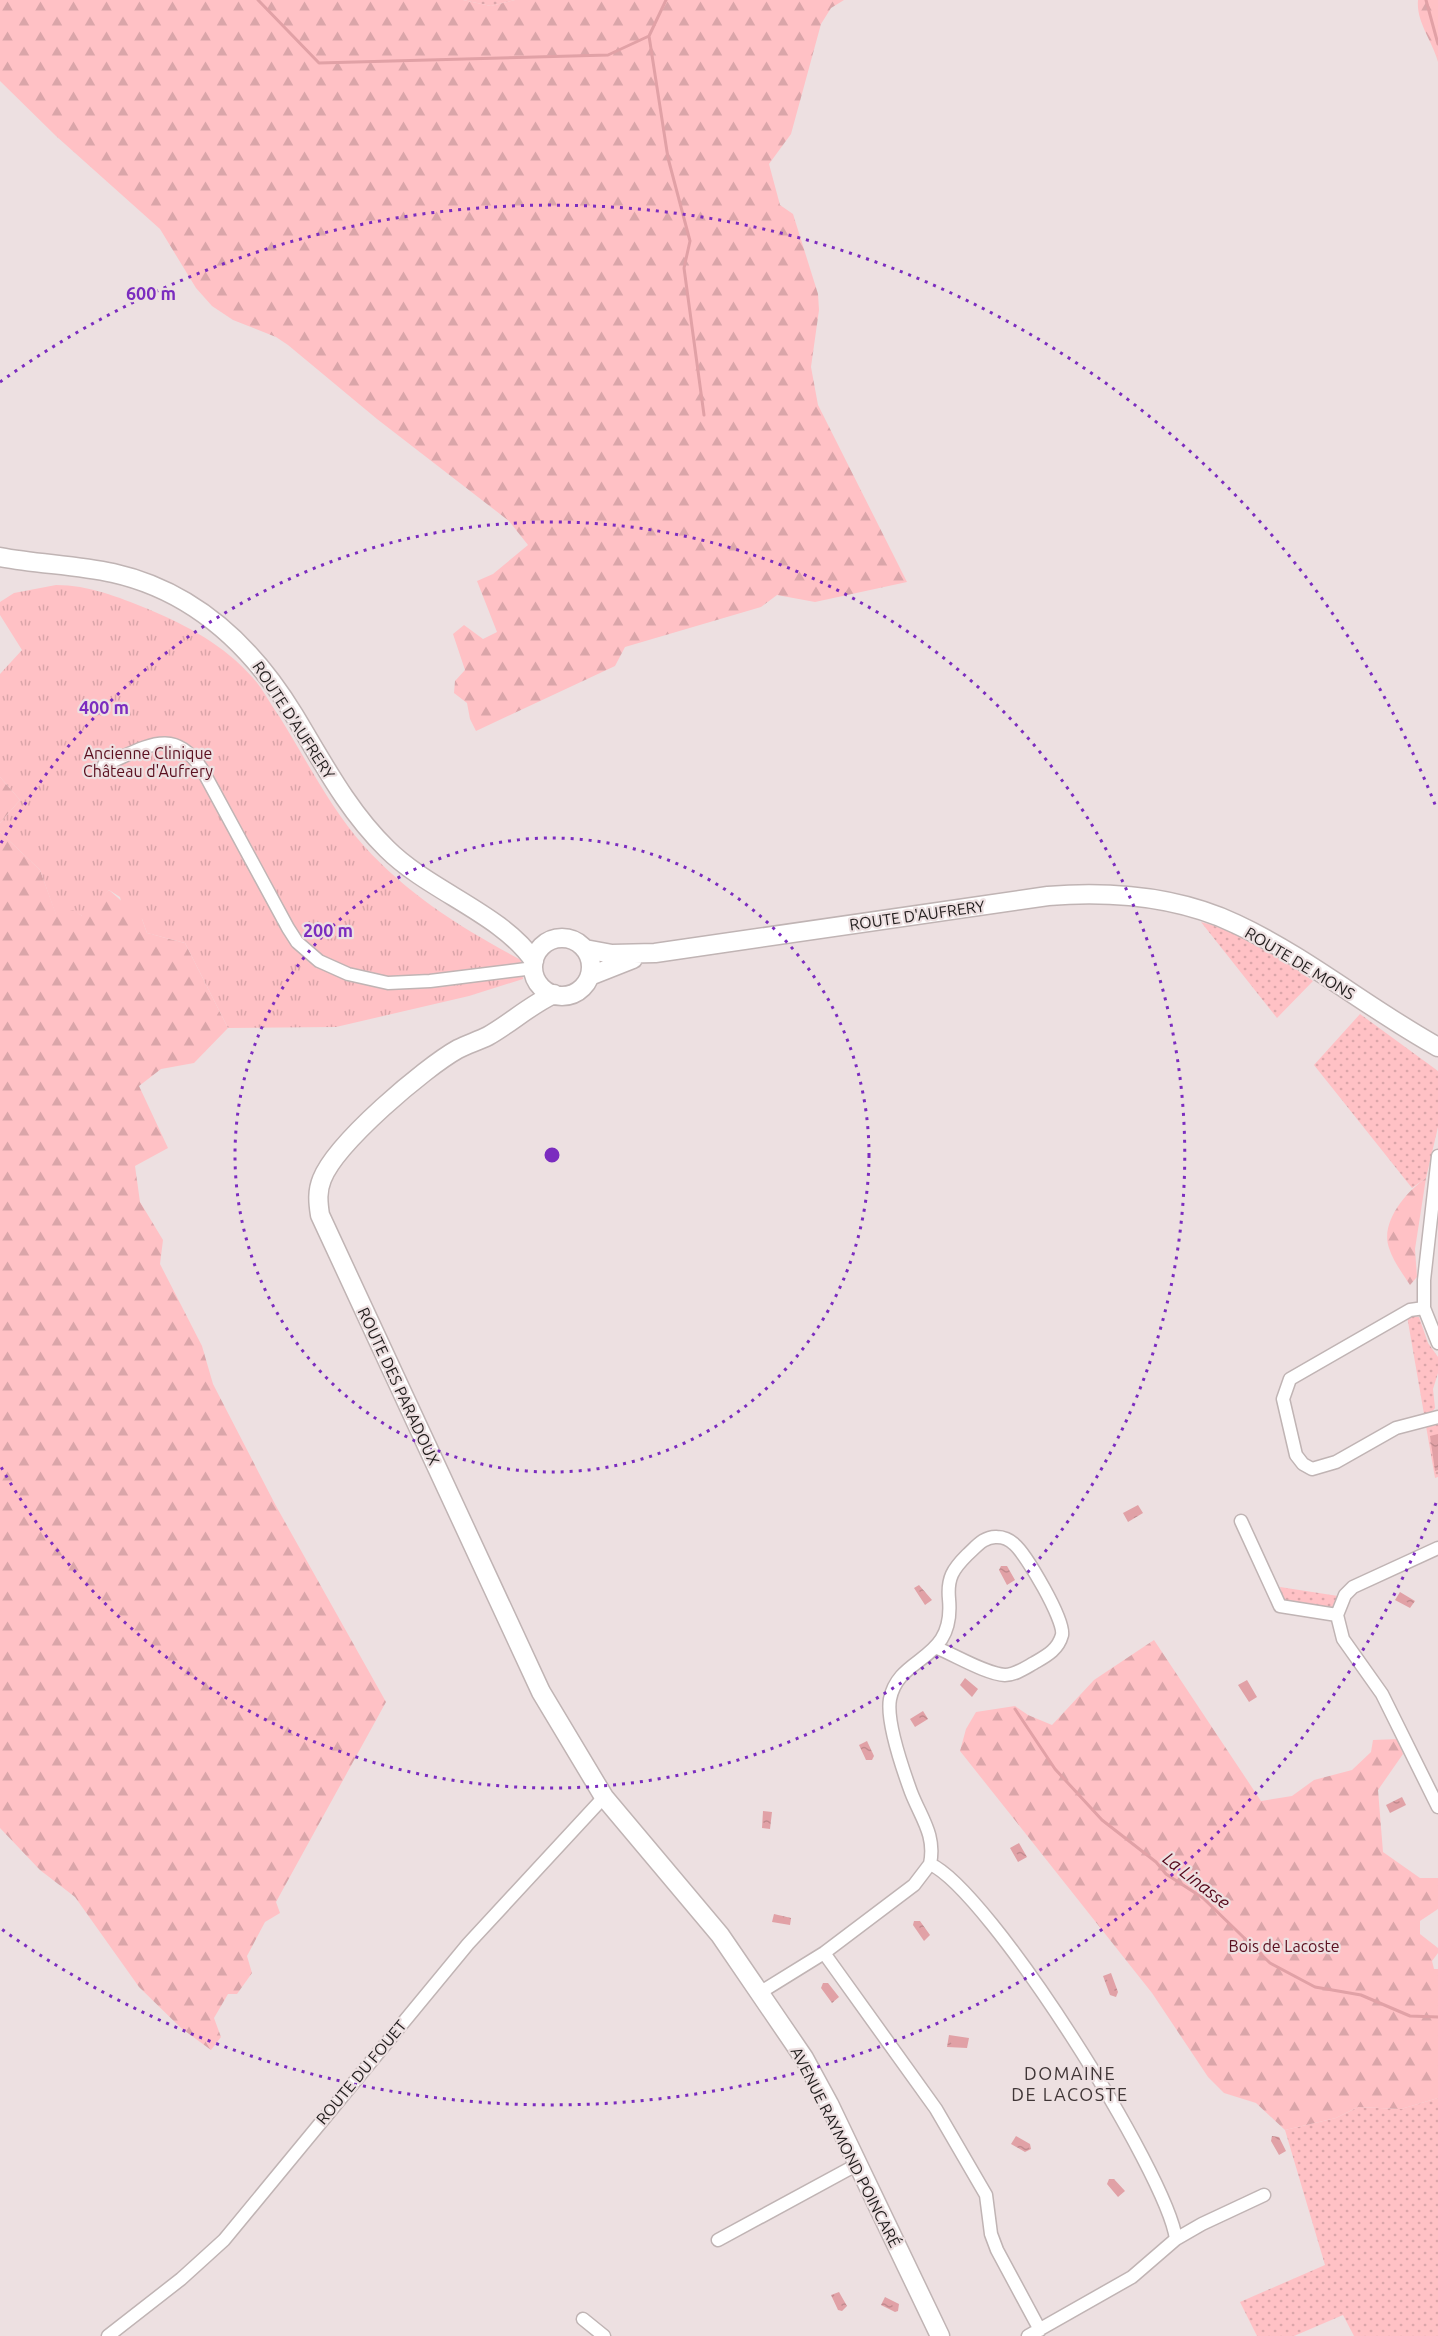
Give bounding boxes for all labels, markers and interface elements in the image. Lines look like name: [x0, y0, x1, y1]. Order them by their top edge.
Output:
text: 600 m: [126, 283, 176, 303]
street label: ROUTE D'AUFRERY: [249, 658, 339, 783]
text: 400 m: [79, 697, 129, 717]
park label: Ancienne Clinique Château d'Aufrery: [83, 744, 213, 780]
street label: ROUTE D'AUFRERY: [848, 896, 987, 933]
text: 200 m: [303, 920, 353, 940]
street label: ROUTE DE MONS: [1242, 923, 1358, 1003]
centre of rings: [542, 1145, 562, 1165]
street label: ROUTE DES PARADOUX: [355, 1304, 444, 1468]
water label: La Linasse: [1160, 1848, 1234, 1912]
park label: Bois de Lacoste: [1228, 1937, 1340, 1955]
street label: ROUTE DU FOUET: [312, 2016, 410, 2128]
street label: AVENUE RAYMOND POINCARÉ: [787, 2043, 906, 2250]
district label: DOMAINE DE LACOSTE: [1011, 2063, 1129, 2104]

